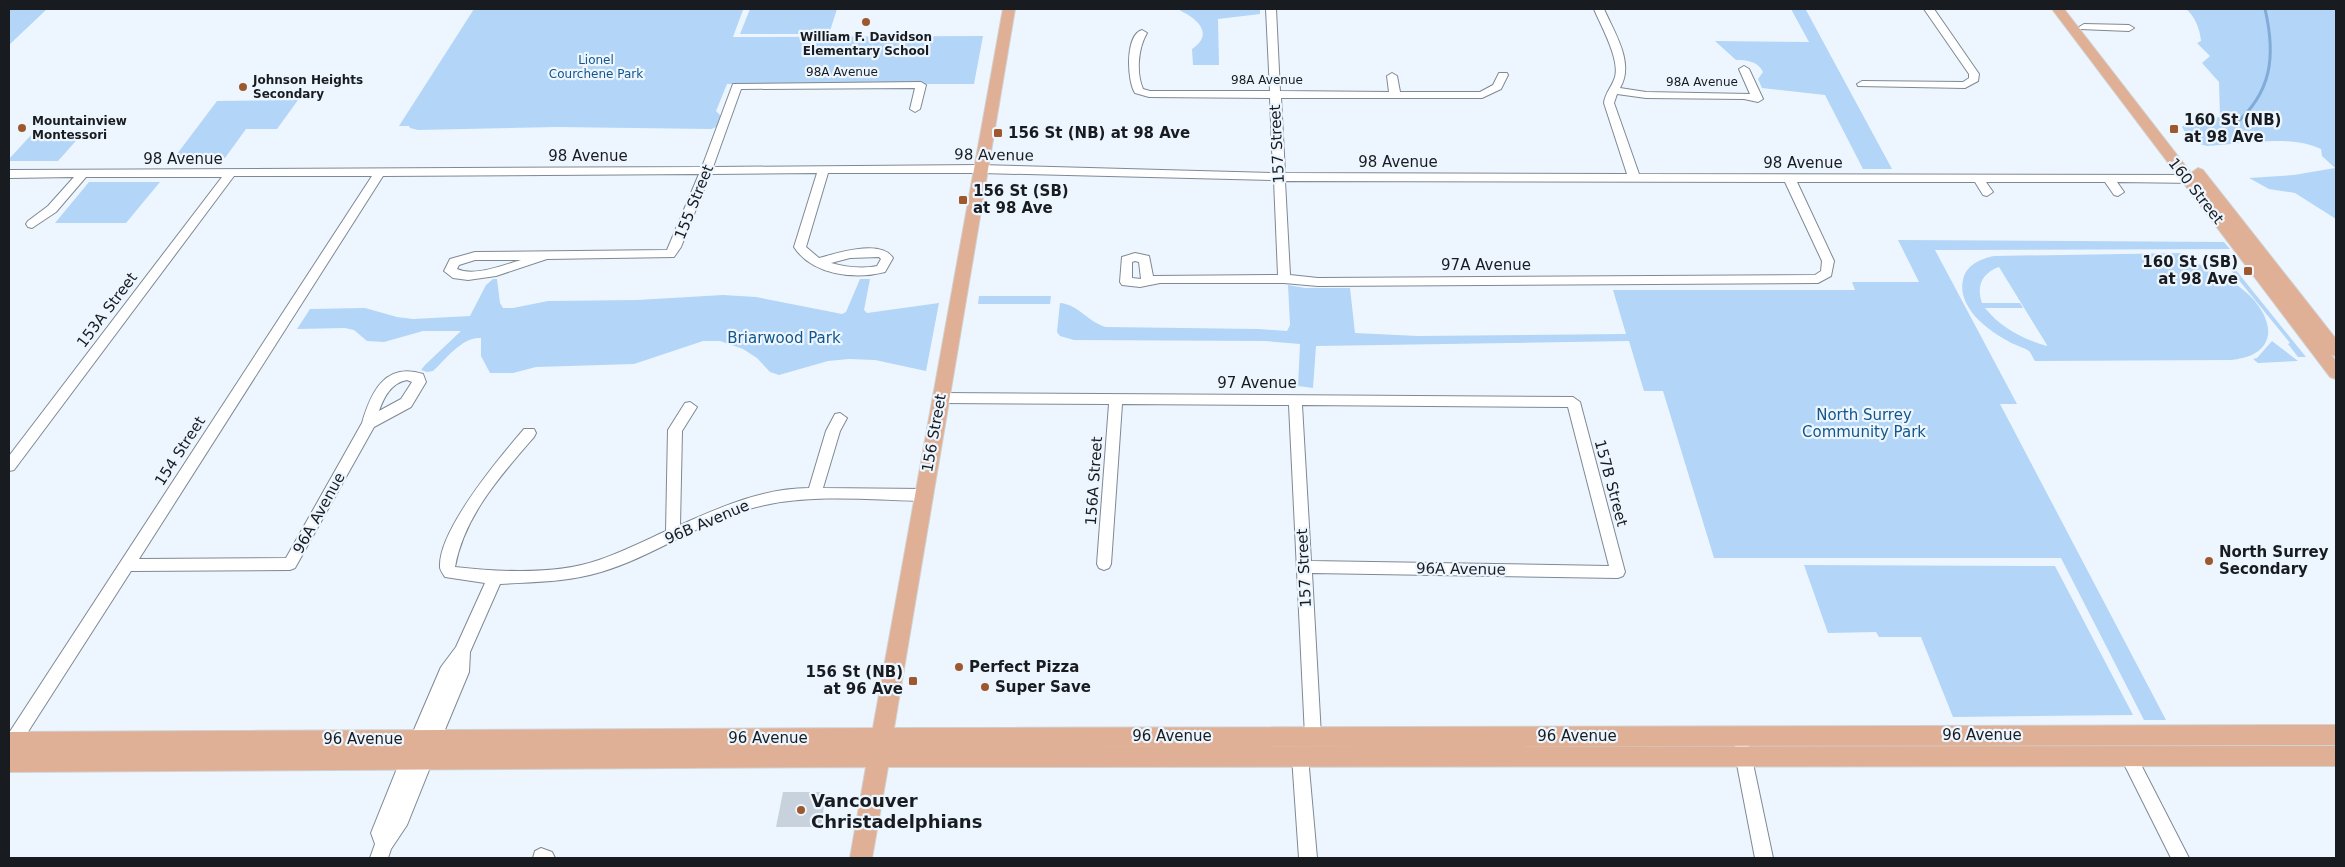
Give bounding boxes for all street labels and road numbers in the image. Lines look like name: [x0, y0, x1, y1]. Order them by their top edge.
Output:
street label: 98A Avenue: [806, 65, 878, 79]
street label: 98A Avenue: [1231, 73, 1303, 87]
street label: 98A Avenue: [1666, 75, 1738, 89]
street label: 157 Street: [1266, 104, 1288, 184]
street label: 98 Avenue: [954, 145, 1034, 165]
street label: 98 Avenue: [548, 147, 628, 165]
street label: 98 Avenue: [143, 150, 223, 168]
street label: 98 Avenue: [1358, 153, 1438, 171]
street label: 98 Avenue: [1763, 154, 1843, 172]
street label: 160 Street: [2165, 154, 2227, 228]
street label: 155 Street: [671, 162, 717, 242]
street label: 97A Avenue: [1441, 256, 1531, 274]
street label: 153A Street: [73, 269, 141, 351]
street label: 97 Avenue: [1217, 374, 1297, 392]
street label: 156 Street: [918, 392, 950, 473]
street label: 154 Street: [151, 413, 209, 489]
street label: 156A Street: [1082, 436, 1106, 526]
street label: 157B Street: [1591, 438, 1631, 529]
street label: 96A Avenue: [289, 469, 349, 557]
street label: 96B Avenue: [662, 496, 752, 548]
street label: 157 Street: [1293, 528, 1315, 608]
street label: 96A Avenue: [1416, 559, 1506, 579]
street label: 96 Avenue: [1942, 726, 2022, 744]
street label: 96 Avenue: [1132, 727, 1212, 745]
street label: 96 Avenue: [1537, 727, 1617, 745]
street label: 96 Avenue: [728, 729, 808, 747]
street label: 96 Avenue: [323, 730, 403, 748]

